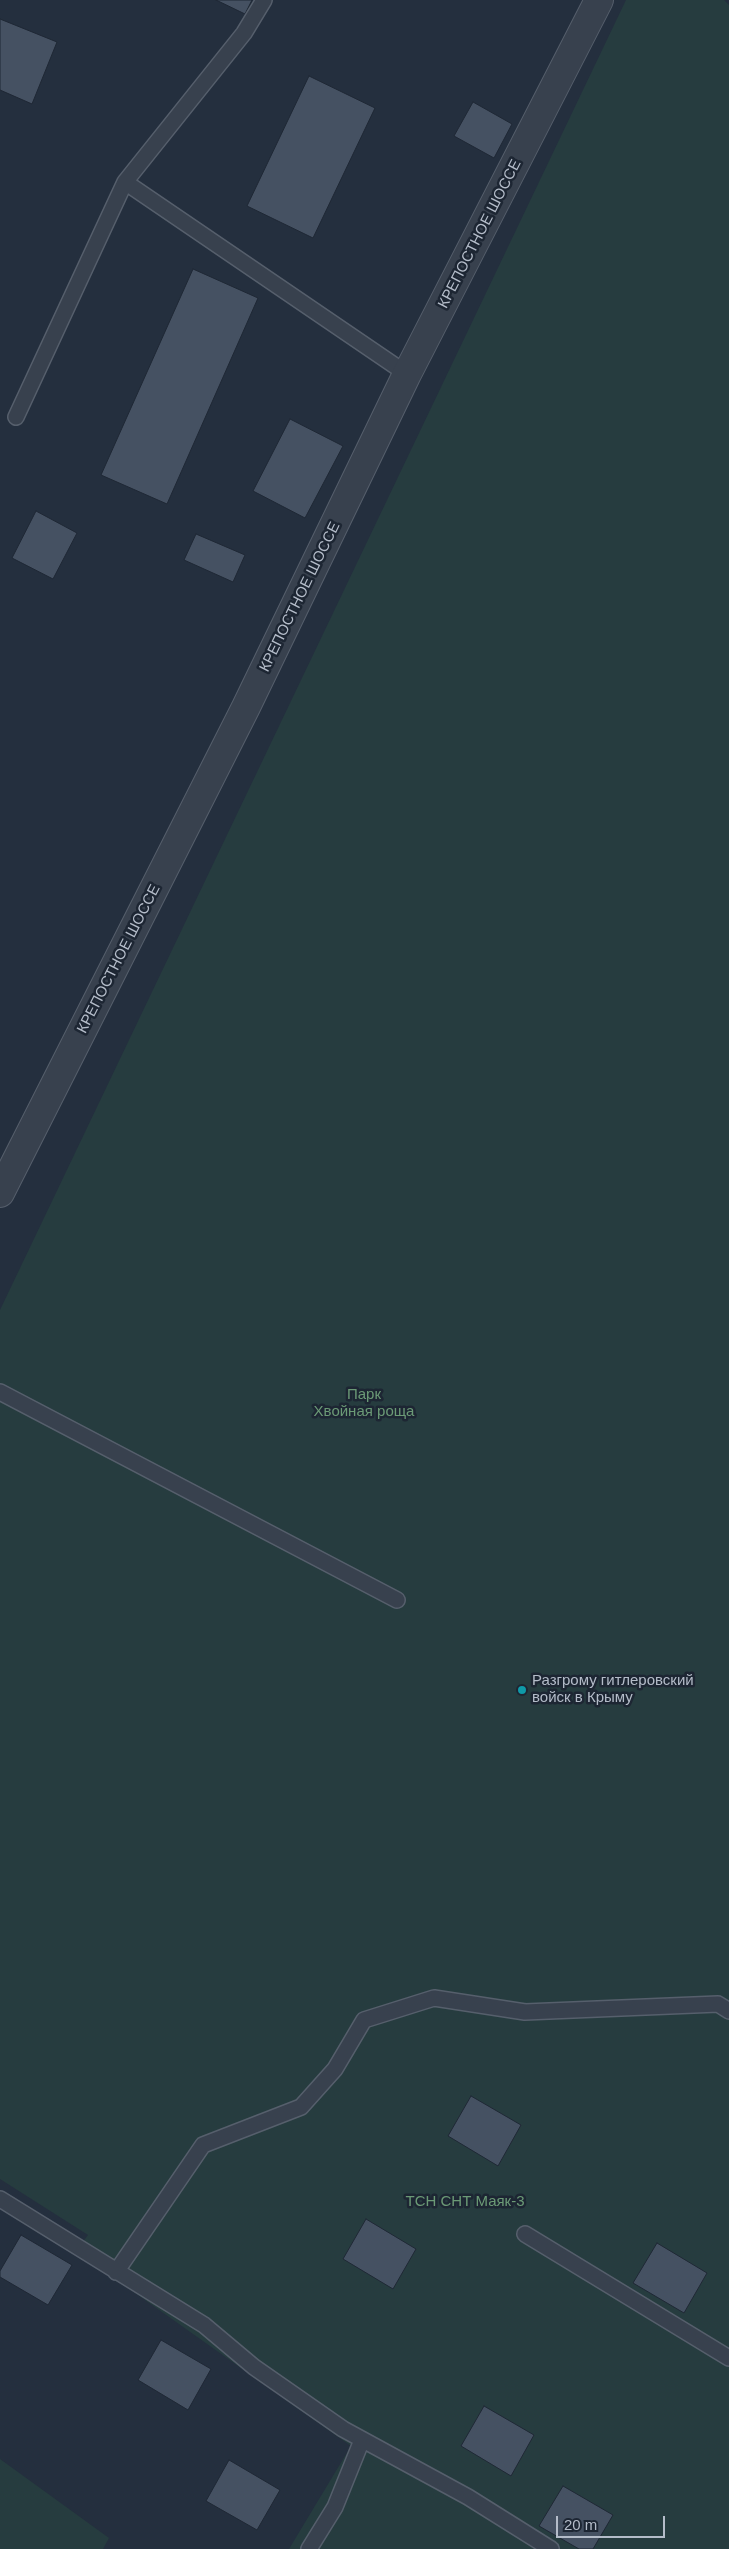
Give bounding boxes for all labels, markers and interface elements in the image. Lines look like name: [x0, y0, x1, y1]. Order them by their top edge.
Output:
street label: КРЕПОСТНОЕ ШОССЕ: [435, 157, 525, 311]
street label: КРЕПОСТНОЕ ШОССЕ: [256, 519, 344, 675]
street label: КРЕПОСТНОЕ ШОССЕ: [74, 882, 164, 1036]
park label: Парк Хвойная роща: [314, 1386, 414, 1421]
place label: Разгрому гитлеровский войск в Крыму: [532, 1672, 694, 1707]
marker: Разгрому гитлеровский войск в Крыму: [516, 1684, 528, 1696]
park label: ТСН СНТ Маяк-3: [405, 2193, 525, 2211]
scale bar: [559, 2506, 668, 2538]
text: 20 m: [564, 2516, 597, 2533]

